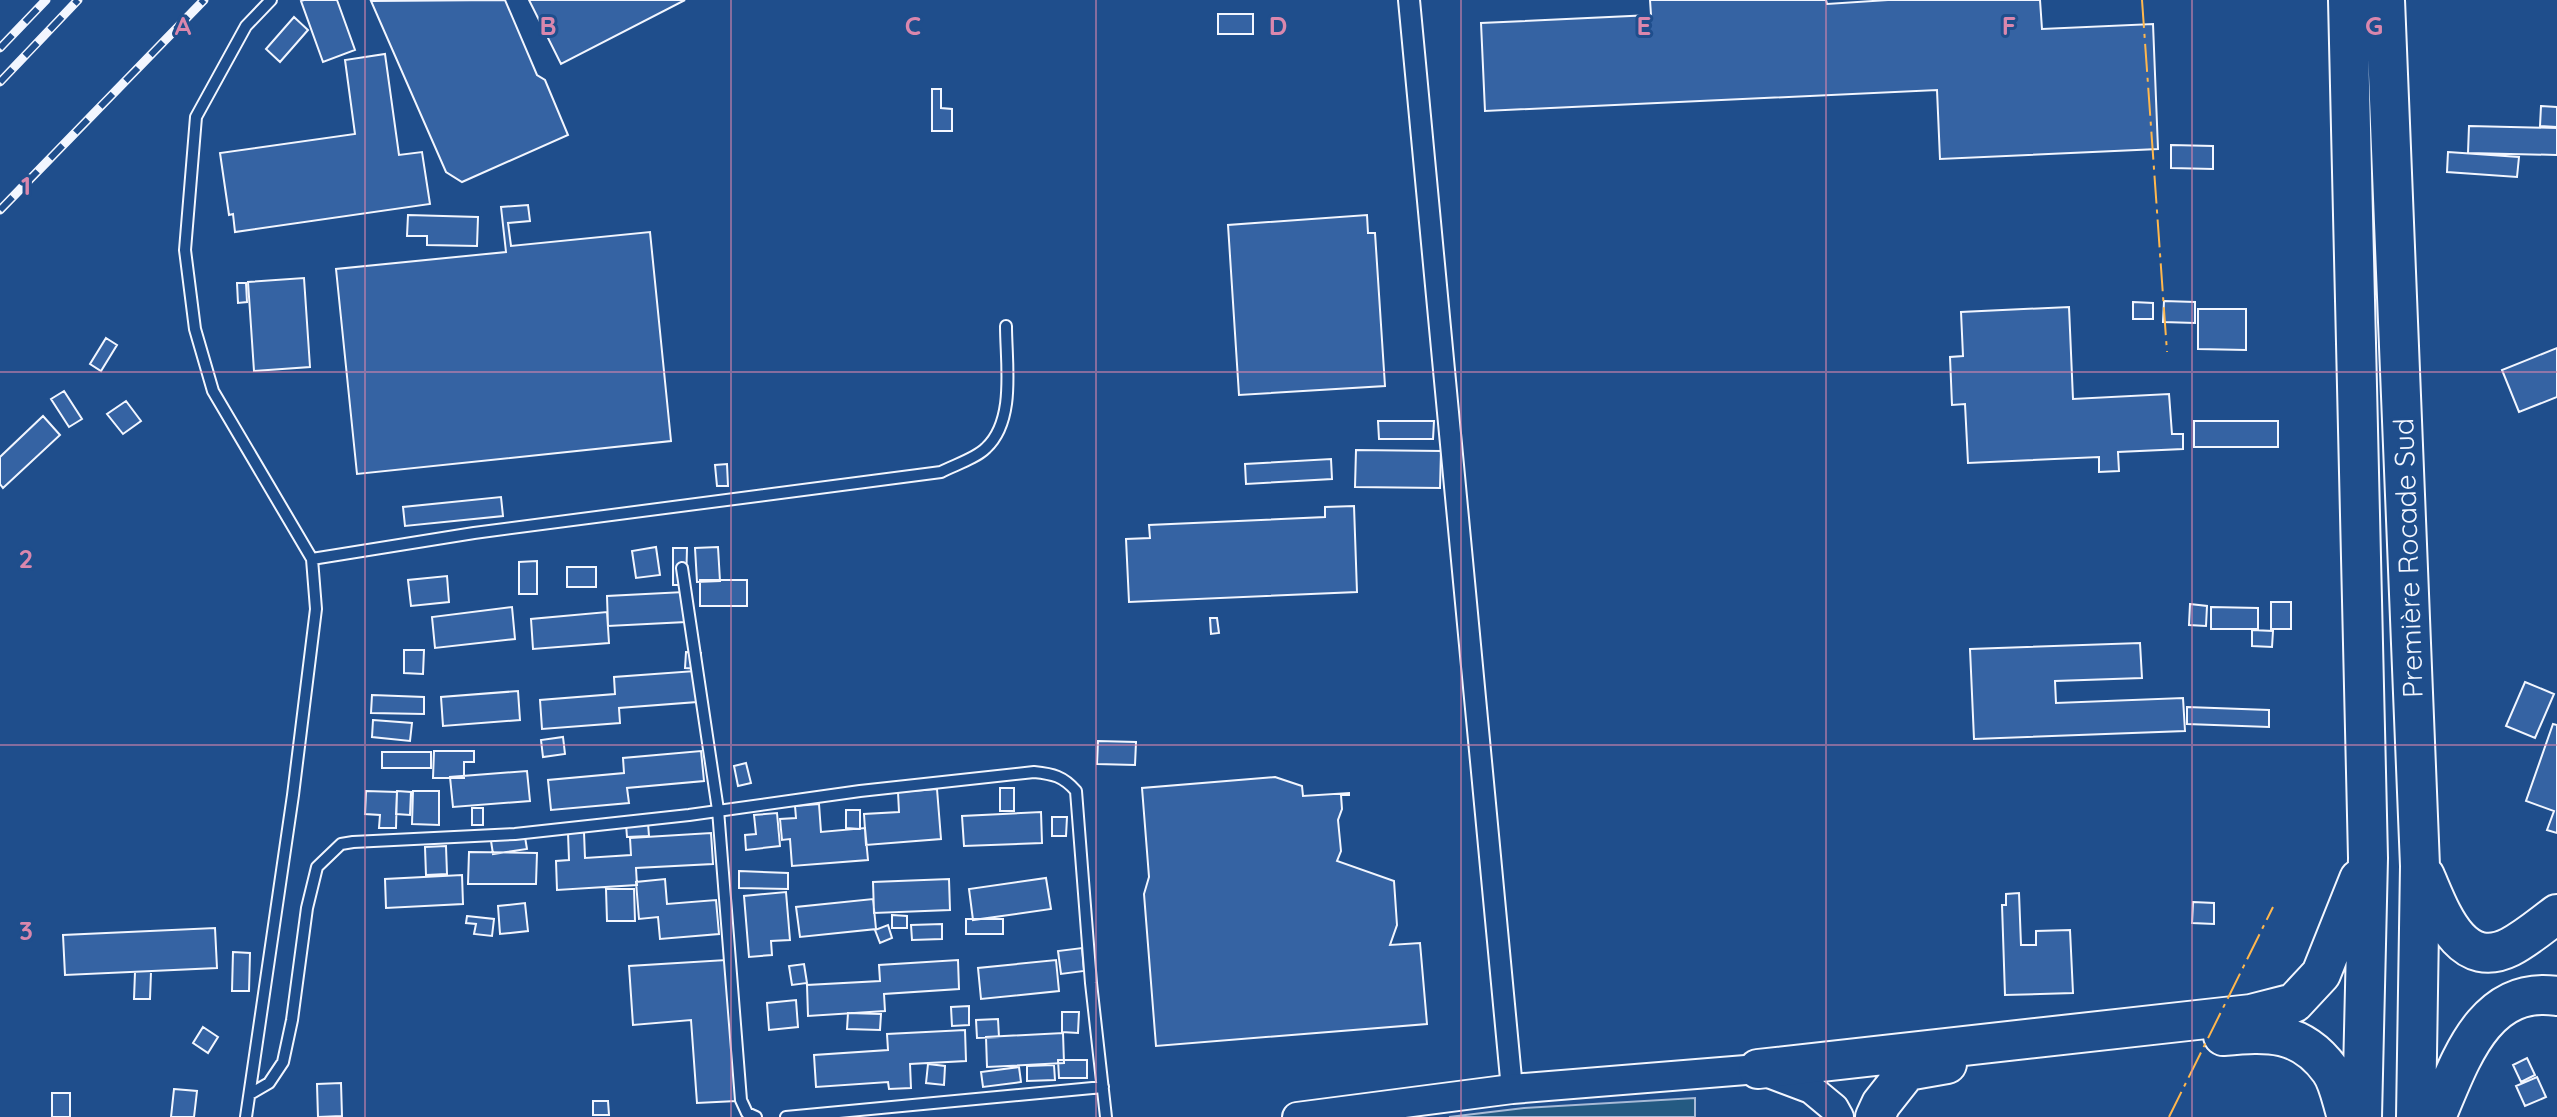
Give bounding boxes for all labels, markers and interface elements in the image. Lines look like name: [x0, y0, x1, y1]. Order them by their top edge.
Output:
text: A: [175, 9, 192, 42]
text: B: [539, 9, 557, 42]
text: C: [905, 9, 921, 42]
text: D: [1269, 9, 1287, 42]
text: E: [1637, 9, 1651, 42]
text: F: [2002, 9, 2016, 42]
text: G: [2365, 9, 2383, 42]
text: 1: [21, 169, 31, 202]
street label: Première Rocade Sud: [2385, 418, 2430, 698]
text: 2: [19, 542, 33, 575]
text: 3: [19, 914, 33, 947]

